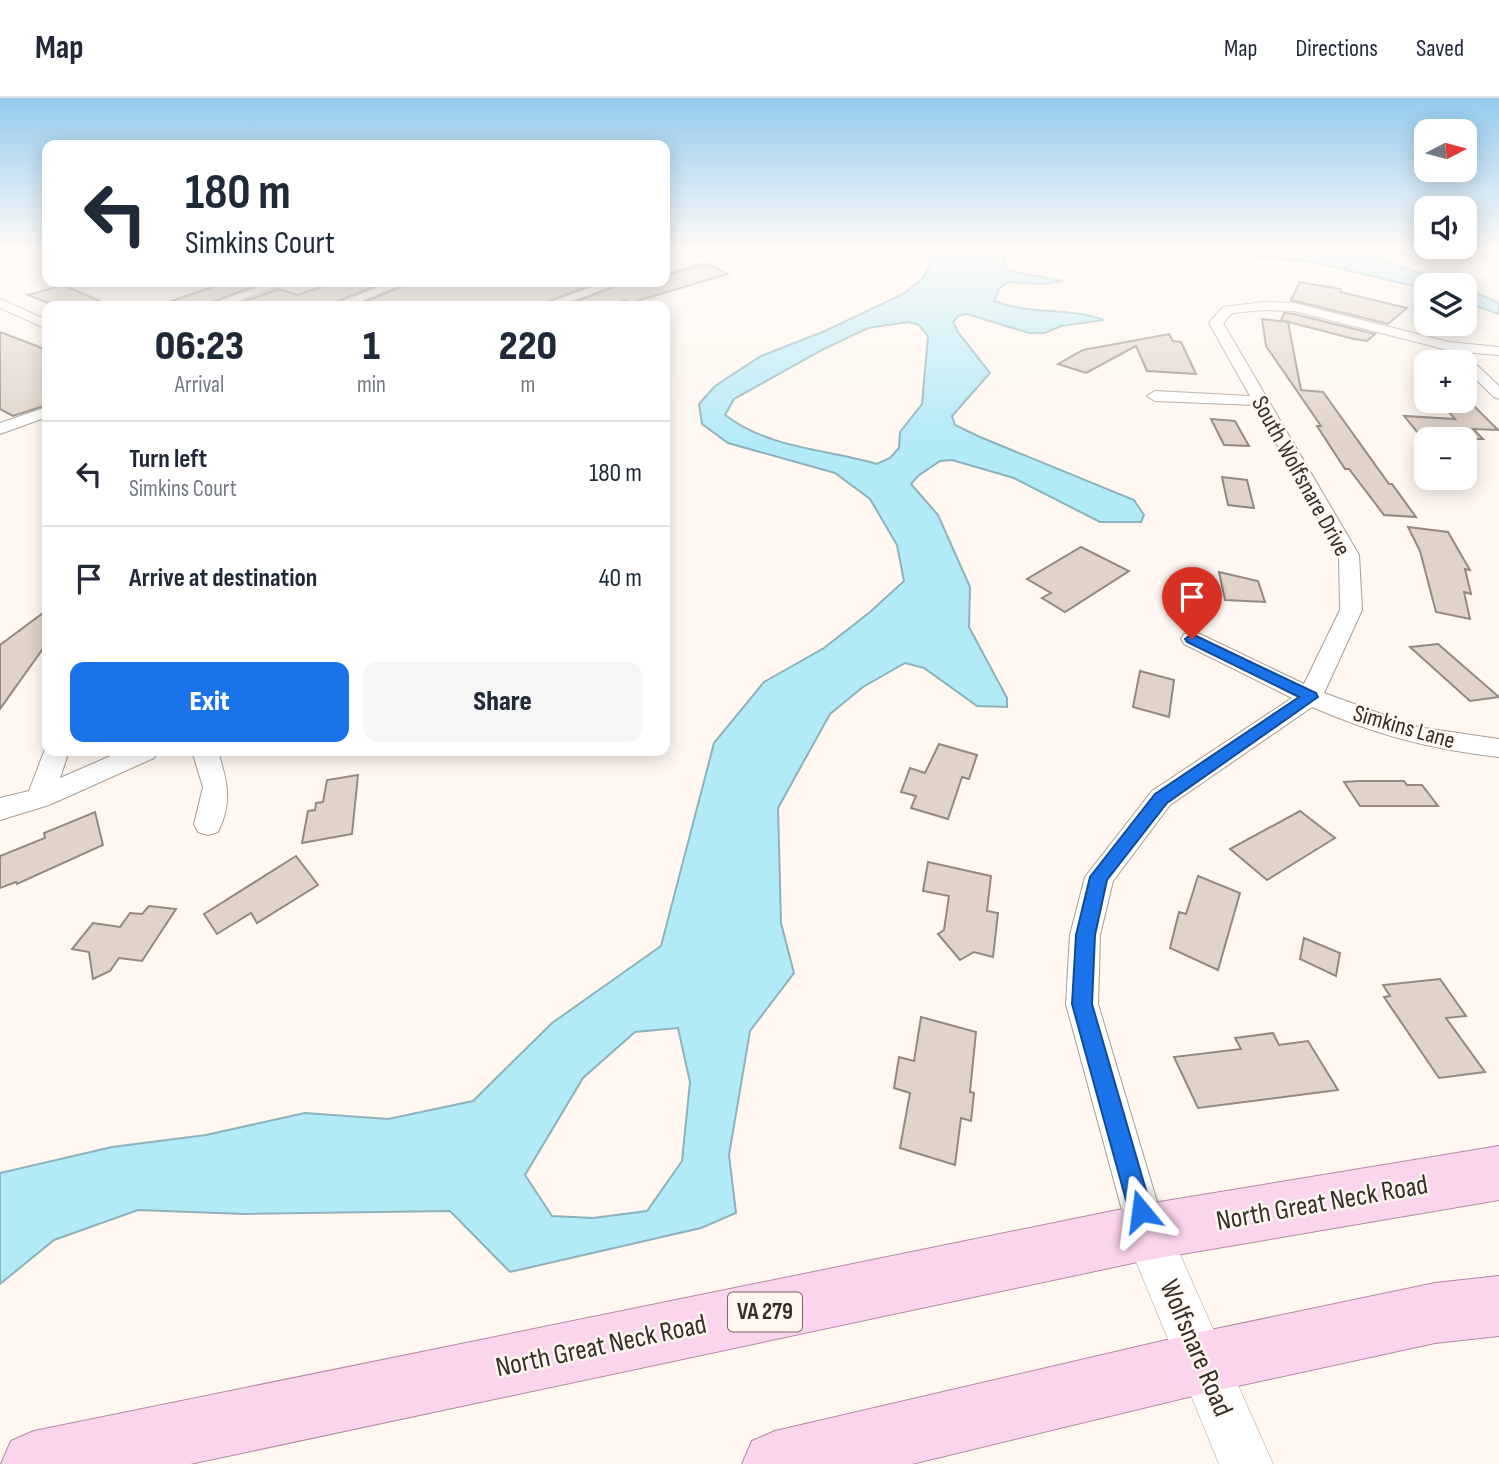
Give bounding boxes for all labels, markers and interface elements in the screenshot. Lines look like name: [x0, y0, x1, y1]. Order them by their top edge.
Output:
text: Map: [35, 28, 84, 68]
text: Map: [1224, 34, 1257, 63]
text: Directions: [1295, 34, 1378, 63]
text: Saved: [1416, 34, 1464, 63]
north arrow: [1414, 119, 1477, 182]
map controls: [1414, 119, 1477, 490]
text: 180 m: [185, 164, 291, 223]
icon: left: [70, 168, 161, 259]
button: sound: [1414, 196, 1477, 259]
text: Simkins Court: [185, 224, 335, 263]
button: layers: [1414, 273, 1477, 336]
text: 06:23: [155, 321, 244, 372]
text: 1: [363, 321, 380, 372]
text: 220: [499, 321, 557, 372]
button: +: [1414, 350, 1477, 413]
text: Arrival: [175, 371, 224, 399]
text: min: [357, 371, 386, 399]
text: m: [521, 371, 535, 399]
street label: South Wolfsnare Drive: [1245, 391, 1357, 561]
button: −: [1414, 427, 1477, 490]
text: Turn left: [129, 444, 207, 475]
icon: left: [70, 455, 108, 493]
text: 180 m: [589, 458, 642, 489]
text: Simkins Court: [129, 475, 237, 503]
icon: arrive: [70, 560, 108, 598]
text: Arrive at destination: [129, 563, 317, 594]
text: 40 m: [599, 563, 642, 594]
pin: [1162, 567, 1222, 639]
icon: arrive: [1173, 578, 1211, 616]
button: Exit: [70, 662, 349, 742]
button: Share: [363, 662, 642, 742]
street label: Simkins Lane: [1350, 699, 1458, 755]
street label: North Great Neck Road: [1214, 1168, 1430, 1238]
position arrow: [1104, 1174, 1178, 1248]
street label: Wolfsnare Road: [1152, 1275, 1240, 1421]
road number: VA 279: [728, 1292, 802, 1331]
street label: North Great Neck Road: [493, 1308, 709, 1384]

